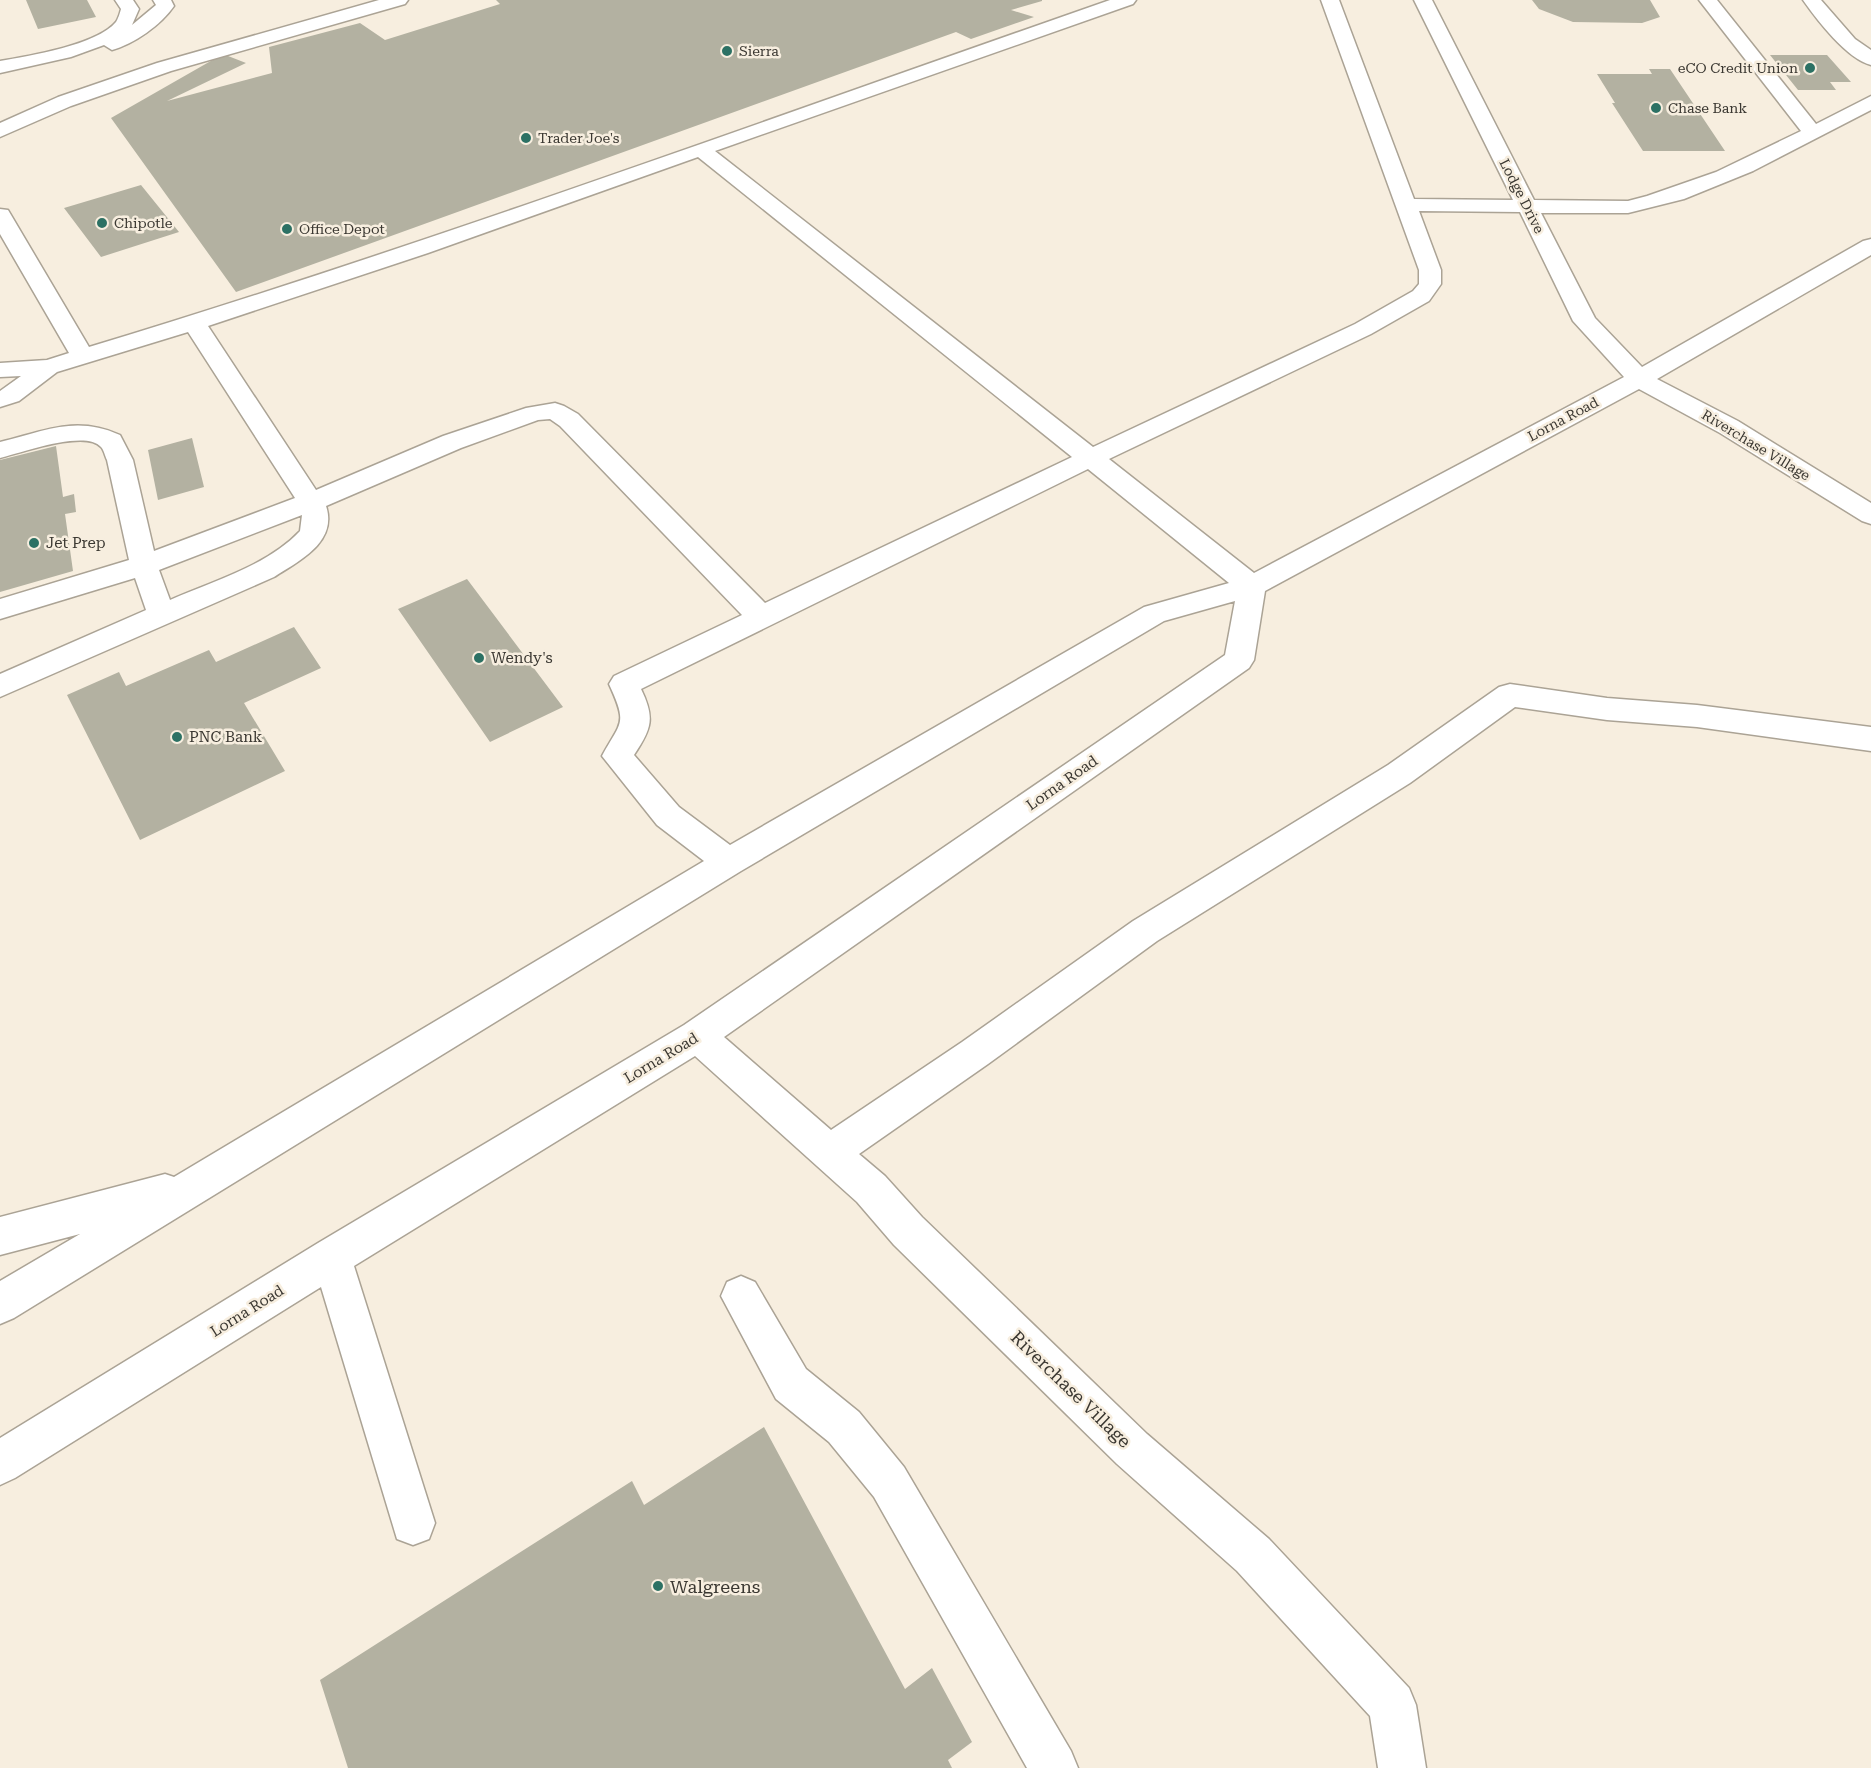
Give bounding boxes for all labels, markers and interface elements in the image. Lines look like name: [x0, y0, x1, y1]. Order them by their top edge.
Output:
place label: Sierra: [739, 43, 779, 59]
marker: Sierra: [720, 44, 734, 58]
place label: eCO Credit Union: [1678, 60, 1798, 76]
marker: eCO Credit Union: [1803, 61, 1817, 75]
place label: Chase Bank: [1668, 100, 1747, 116]
marker: Chase Bank: [1649, 101, 1663, 115]
place label: Trader Joe's: [538, 130, 620, 146]
marker: Trader Joe's: [519, 131, 533, 145]
street label: Lodge Drive: [1496, 156, 1548, 236]
place label: Chipotle: [114, 215, 173, 231]
marker: Chipotle: [95, 216, 109, 230]
place label: Office Depot: [299, 221, 385, 237]
marker: Office Depot: [280, 222, 294, 236]
street label: Lorna Road: [1525, 394, 1601, 444]
street label: Riverchase Village: [1699, 406, 1813, 484]
place label: Jet Prep: [46, 534, 106, 552]
marker: Jet Prep: [27, 536, 41, 550]
place label: Wendy's: [491, 649, 553, 667]
marker: Wendy's: [472, 651, 486, 665]
place label: PNC Bank: [189, 728, 263, 746]
marker: PNC Bank: [170, 730, 184, 744]
street label: Lorna Road: [1023, 752, 1102, 814]
street label: Lorna Road: [621, 1029, 702, 1087]
street label: Lorna Road: [207, 1281, 287, 1341]
street label: Riverchase Village: [1007, 1326, 1135, 1452]
place label: Walgreens: [670, 1576, 760, 1597]
marker: Walgreens: [651, 1579, 665, 1593]

